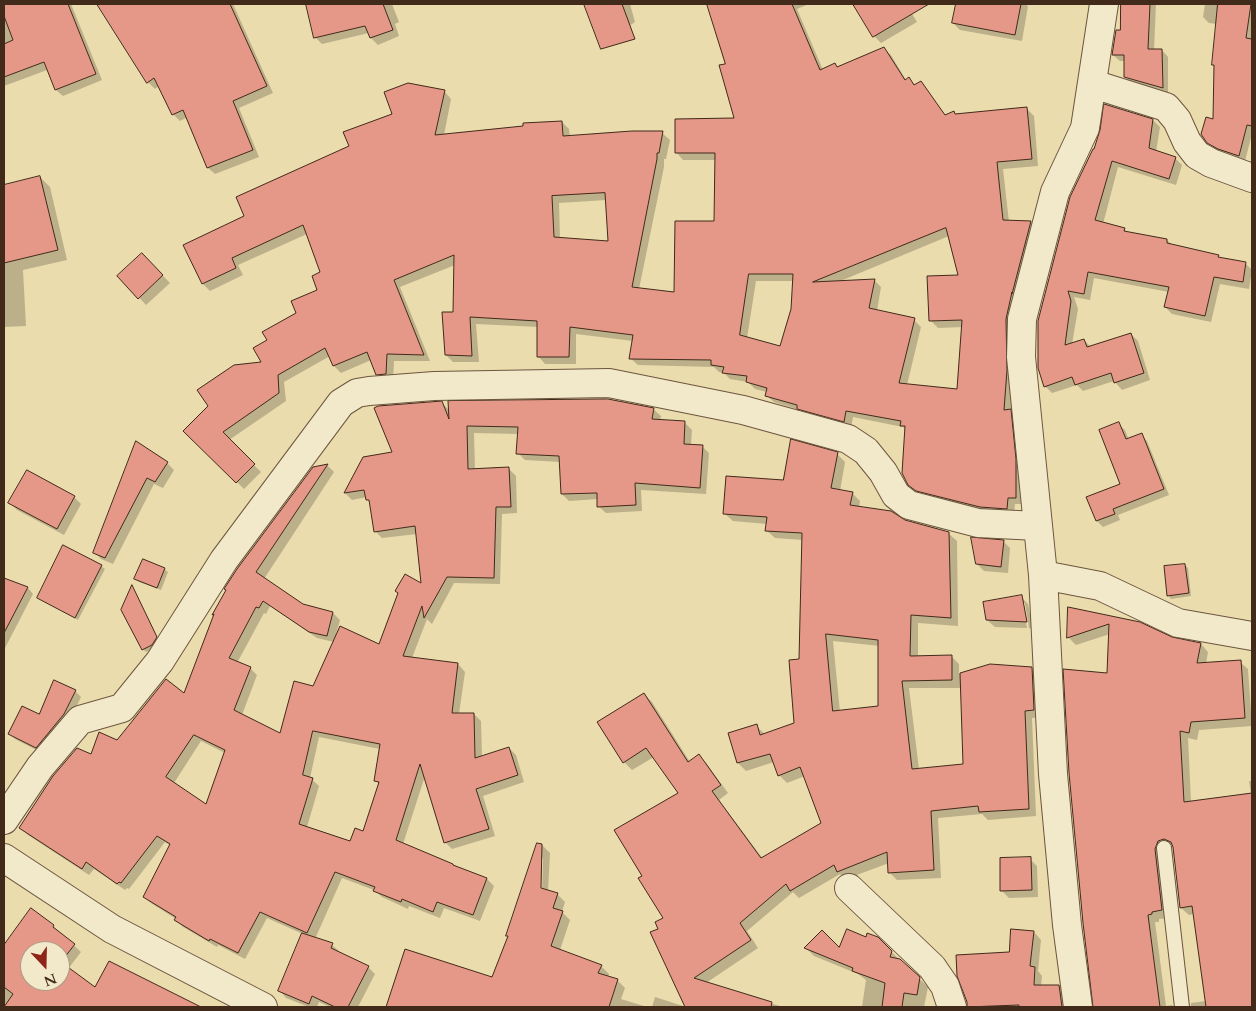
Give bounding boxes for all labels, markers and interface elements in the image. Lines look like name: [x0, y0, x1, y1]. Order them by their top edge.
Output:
north arrow: [20, 941, 70, 991]
text: N: [41, 968, 59, 991]

